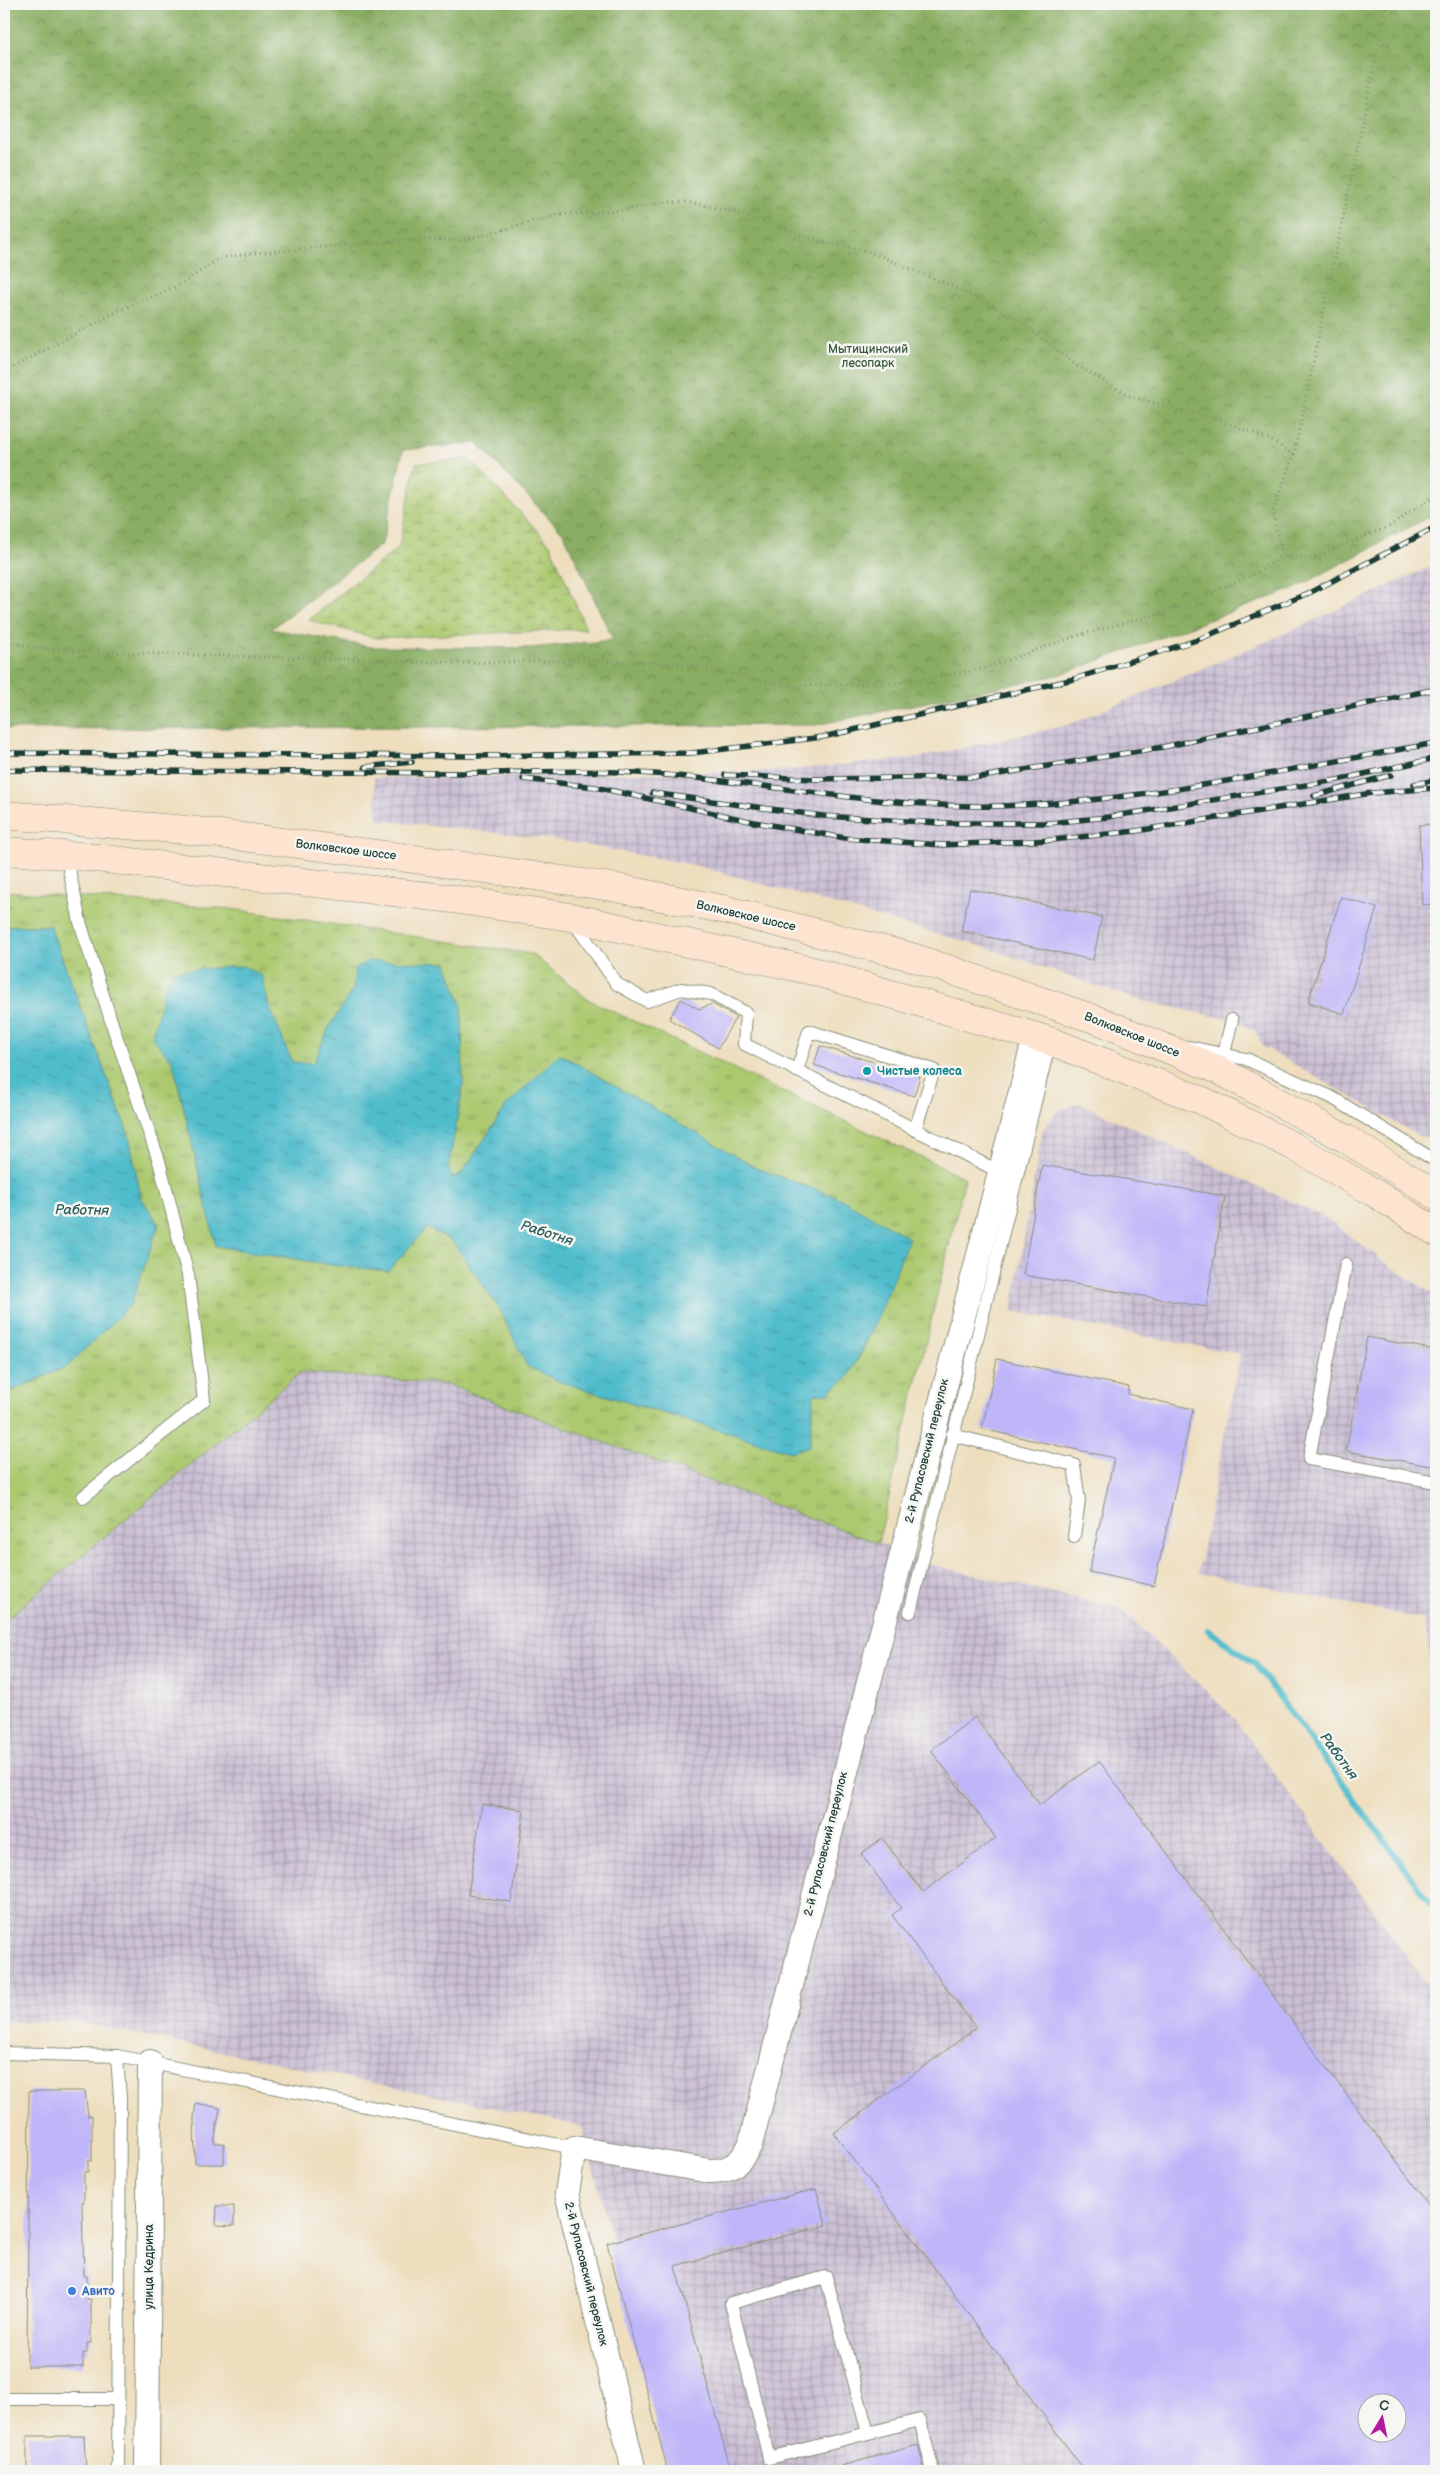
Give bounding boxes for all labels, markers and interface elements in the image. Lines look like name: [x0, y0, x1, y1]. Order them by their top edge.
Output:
park label: Мытищинский лесопарк: [828, 342, 908, 371]
street label: Волковское шоссе: [295, 836, 398, 864]
street label: Волковское шоссе: [695, 897, 797, 935]
street label: Волковское шоссе: [1082, 1009, 1182, 1061]
place label: Чистые колеса: [877, 1064, 963, 1079]
marker: Чистые колеса: [861, 1065, 873, 1077]
water label: Работня: [55, 1201, 110, 1219]
water label: Работня: [519, 1217, 576, 1250]
street label: 2-й Рупасовский переулок: [902, 1377, 952, 1525]
water label: Работня: [1316, 1729, 1362, 1783]
street label: 2-й Рупасовский переулок: [801, 1770, 851, 1918]
street label: 2-й Рупасовский переулок: [561, 2200, 611, 2348]
street label: улица Кедрина: [142, 2224, 157, 2310]
place label: Авито: [81, 2284, 115, 2299]
marker: Авито: [66, 2285, 78, 2297]
north arrow: [1358, 2392, 1408, 2442]
text: С: [1378, 2396, 1391, 2415]

